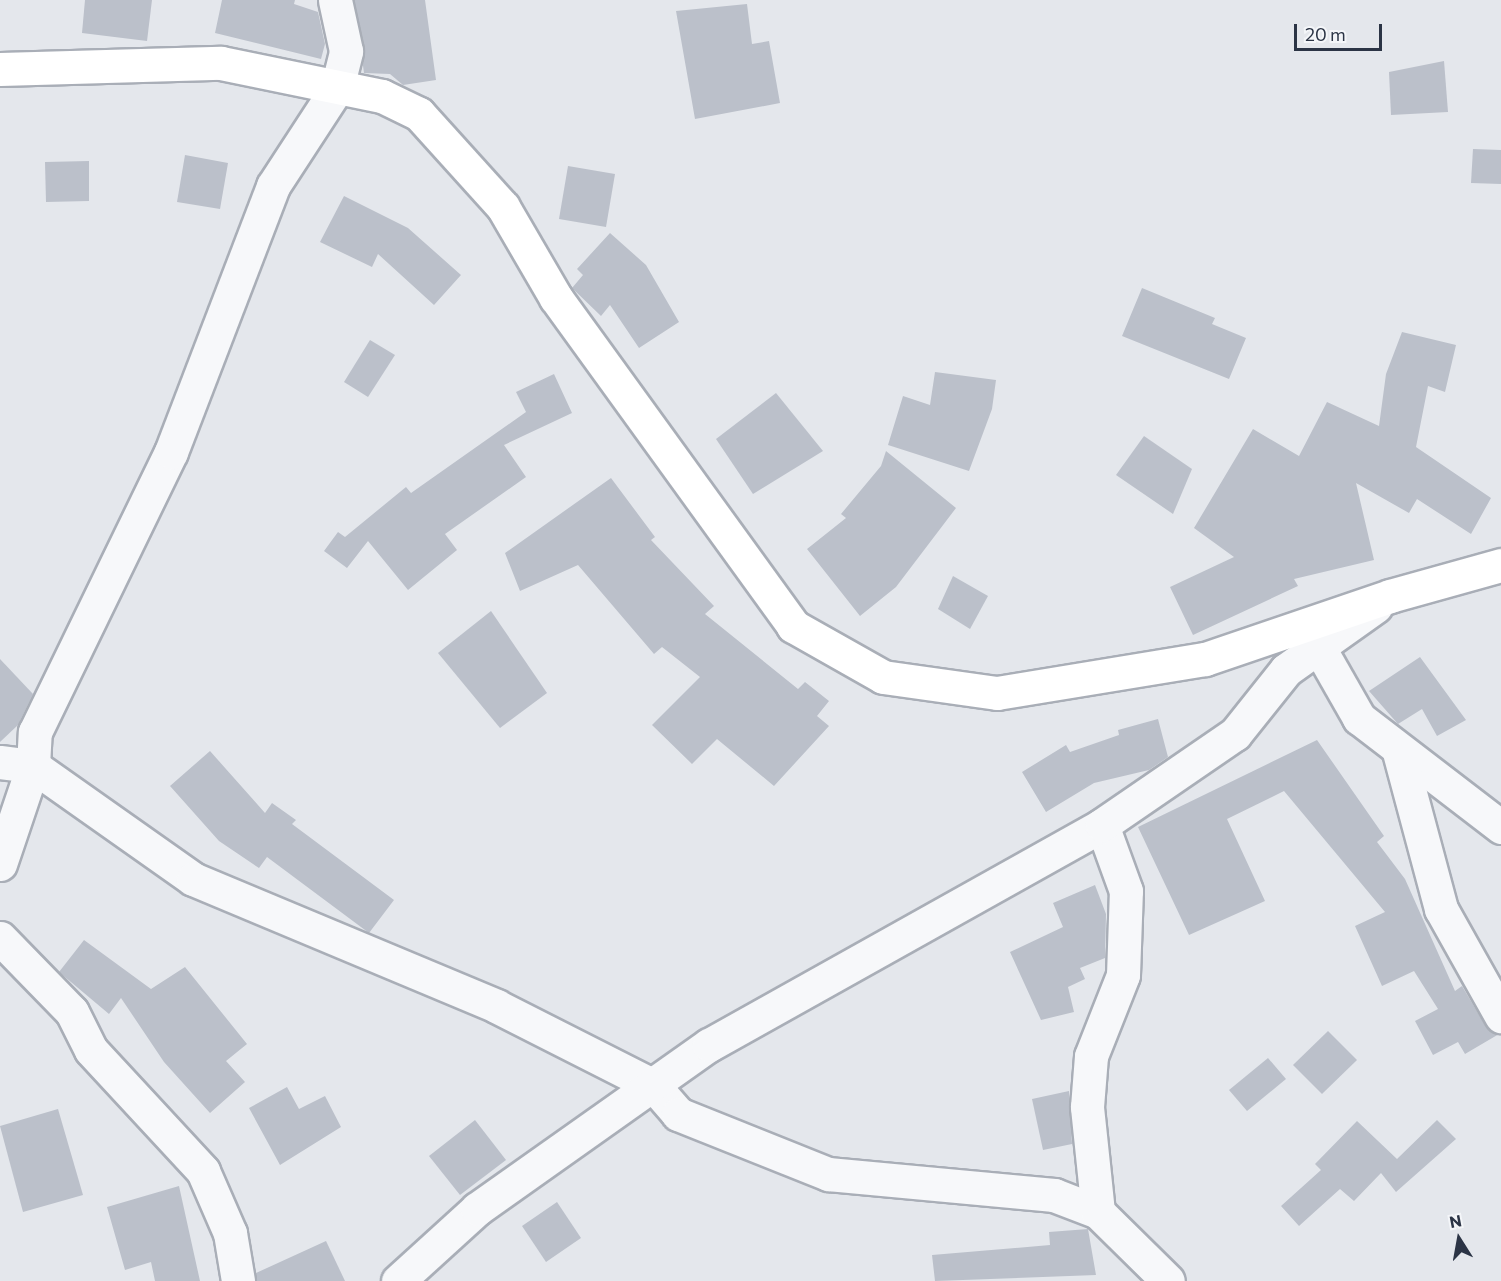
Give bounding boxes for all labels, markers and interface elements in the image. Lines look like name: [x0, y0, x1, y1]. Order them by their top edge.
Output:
scale bar: [1297, 12, 1386, 50]
text: 20 m: [1305, 23, 1346, 45]
north arrow: [1429, 1209, 1489, 1269]
text: N: [1448, 1210, 1463, 1231]

